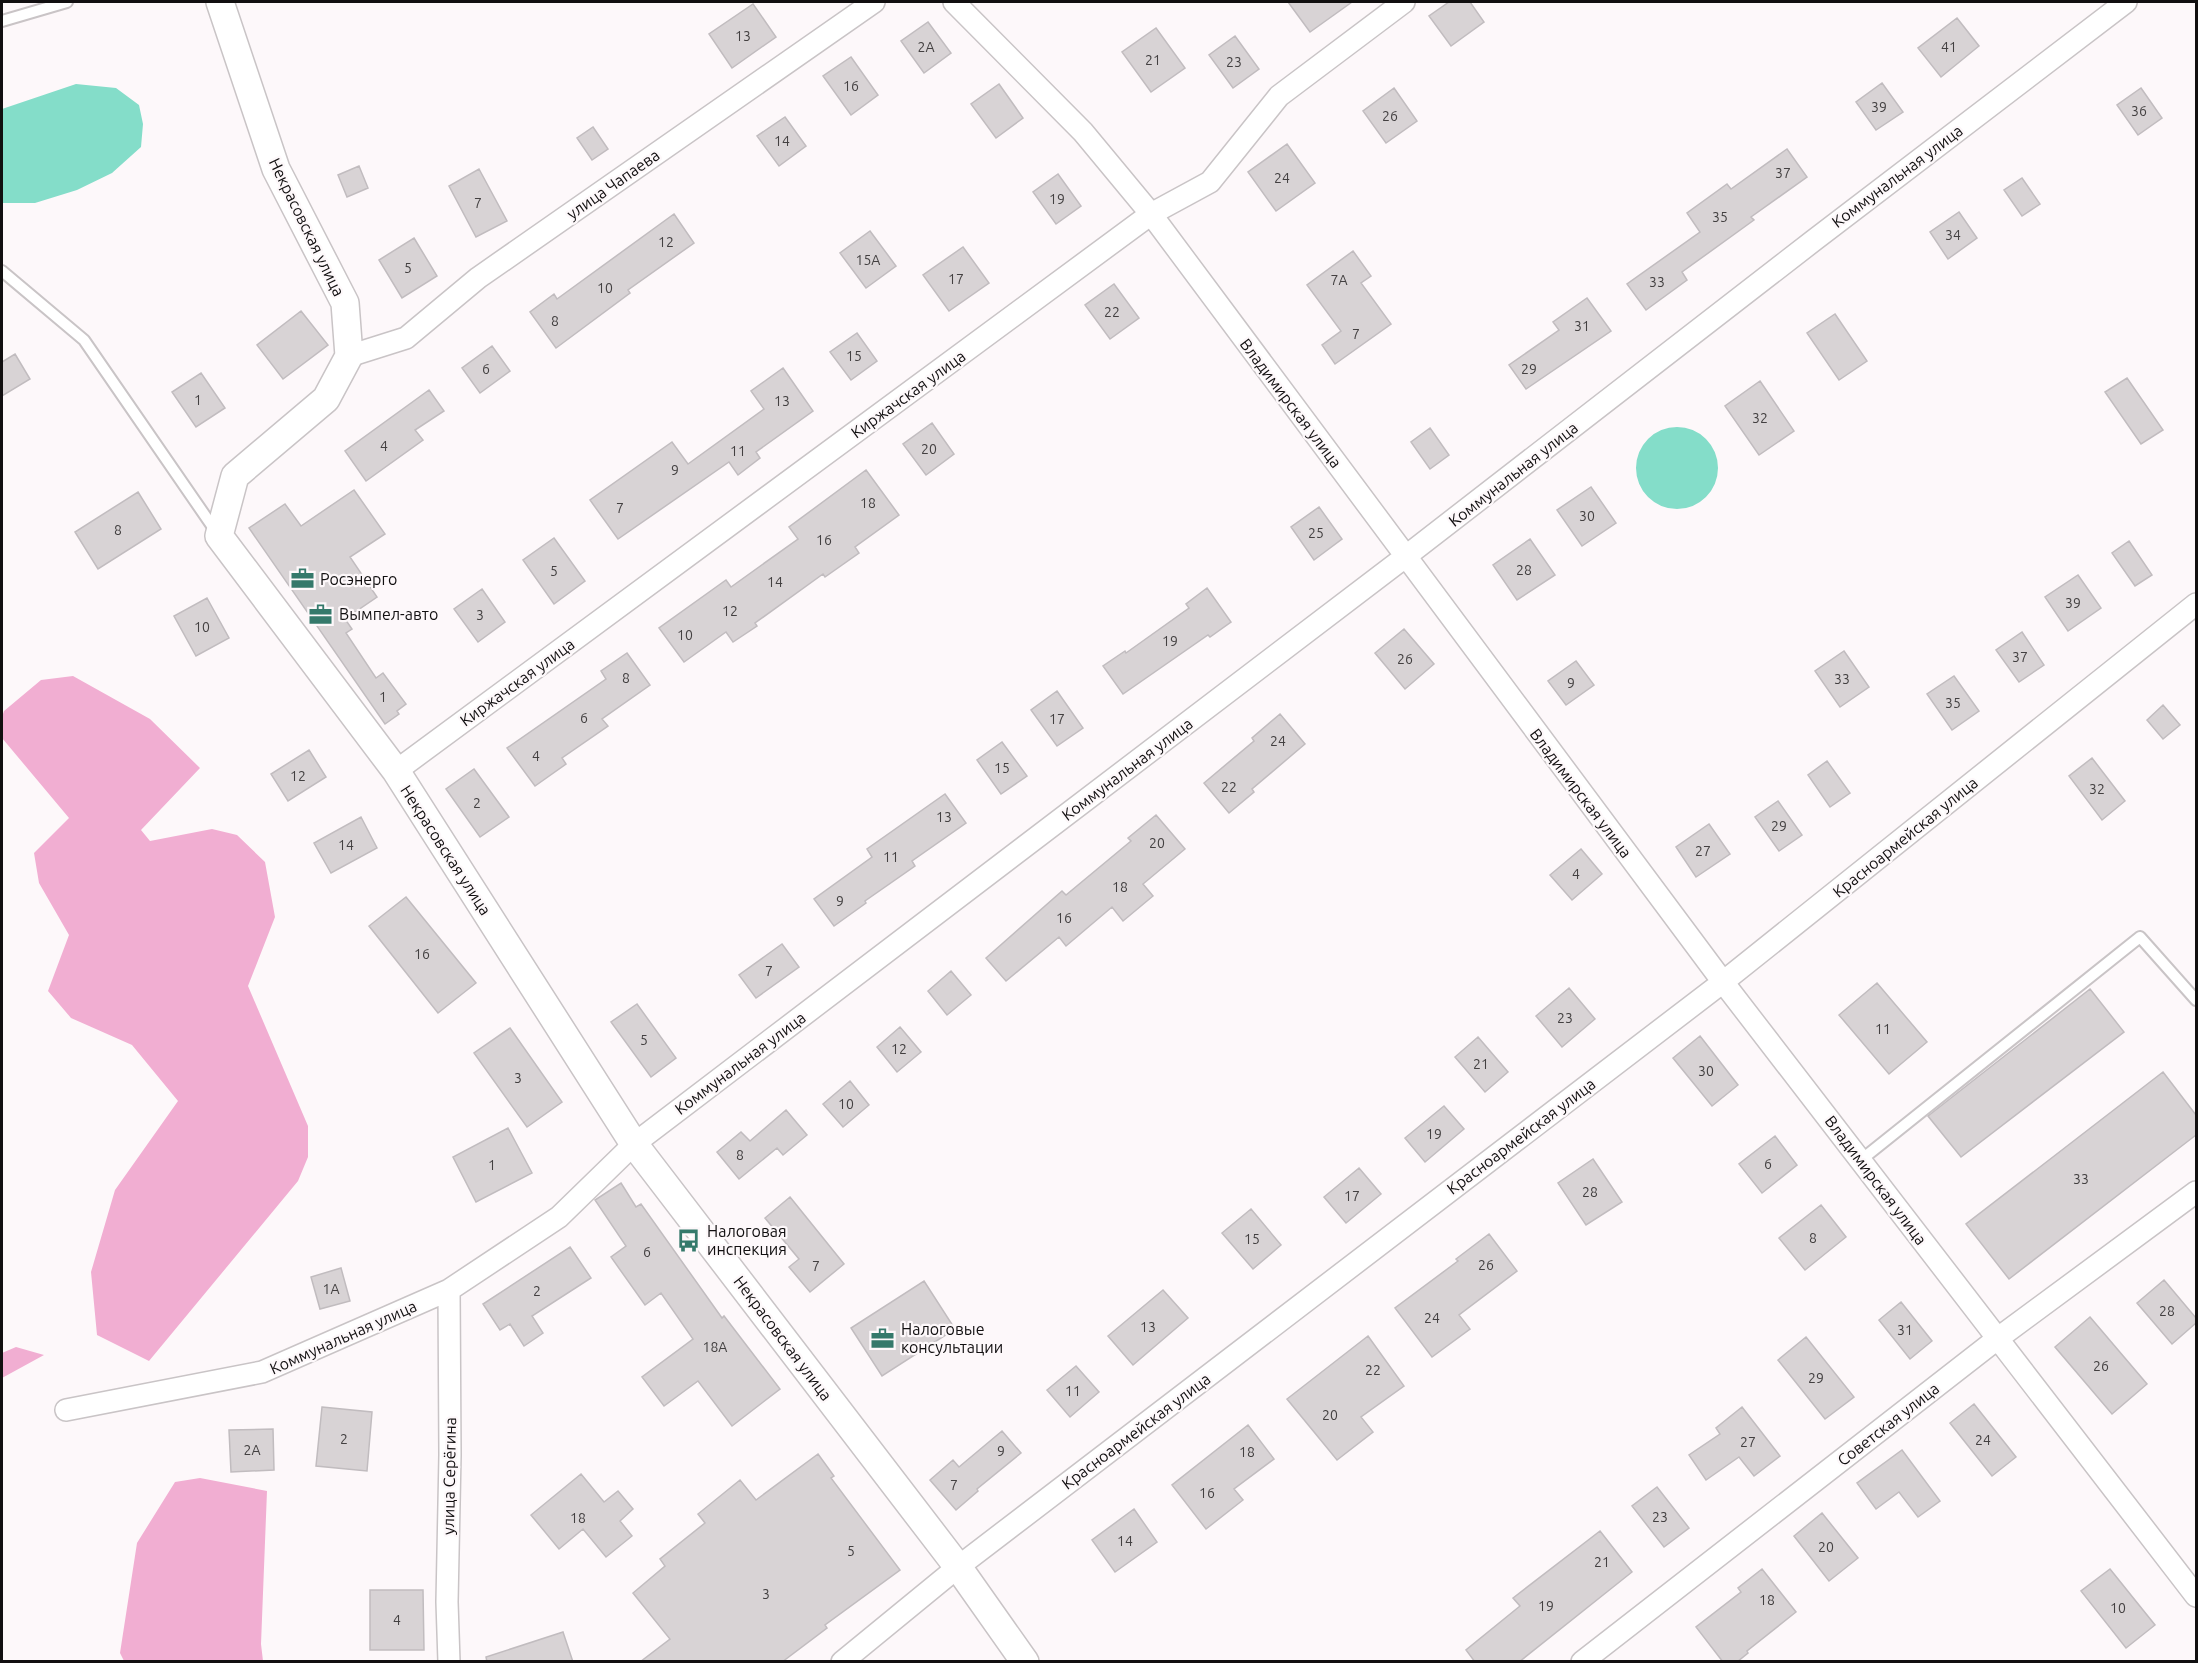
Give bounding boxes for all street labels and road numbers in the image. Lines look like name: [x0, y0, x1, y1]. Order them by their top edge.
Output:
street label: Коммунальная улица: [1828, 121, 1966, 231]
street label: улица Чапаева: [563, 145, 663, 223]
street label: Некрасовская улица: [266, 155, 348, 299]
street label: Владимирская улица: [1237, 335, 1345, 471]
street label: Киржачская улица: [847, 347, 969, 441]
street label: Коммунальная улица: [1445, 418, 1581, 530]
street label: Киржачская улица: [456, 635, 578, 729]
street label: Коммунальная улица: [1058, 714, 1196, 824]
street label: Владимирская улица: [1527, 725, 1635, 861]
street label: Красноармейская улица: [1829, 773, 1981, 901]
street label: Некрасовская улица: [397, 782, 495, 918]
street label: Коммунальная улица: [671, 1008, 809, 1118]
street label: Красноармейская улица: [1443, 1074, 1599, 1198]
street label: Владимирская улица: [1822, 1112, 1930, 1248]
street label: Некрасовская улица: [730, 1272, 836, 1404]
street label: Коммунальная улица: [267, 1296, 419, 1378]
street label: Красноармейская улица: [1058, 1369, 1214, 1493]
street label: Советская улица: [1834, 1379, 1942, 1469]
street label: улица Серёгина: [439, 1417, 459, 1535]

